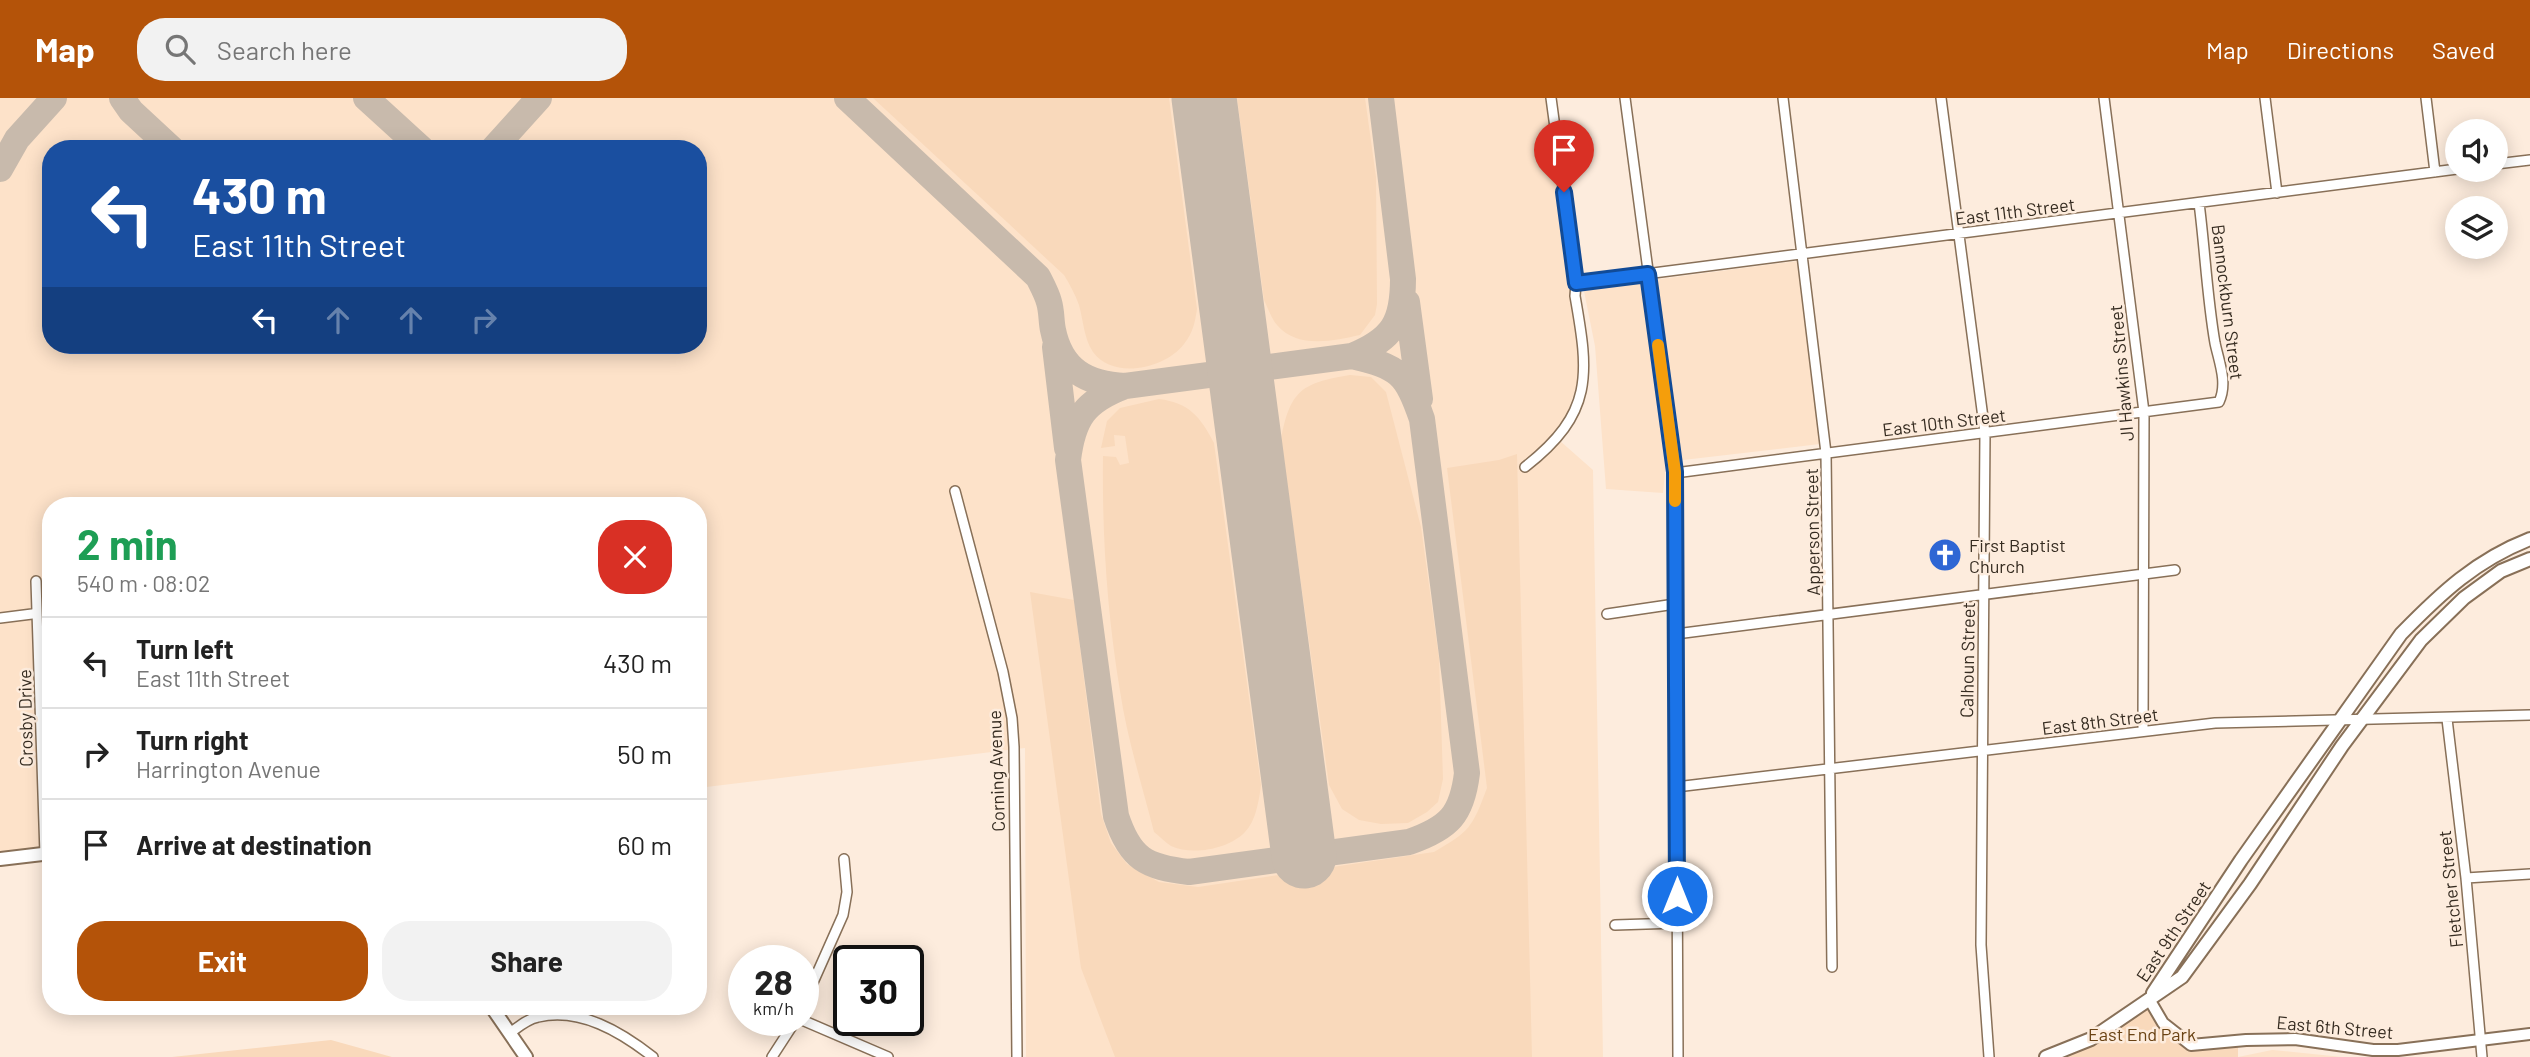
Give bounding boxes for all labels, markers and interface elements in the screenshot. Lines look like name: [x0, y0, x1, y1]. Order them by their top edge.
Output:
search box: [137, 18, 627, 81]
text: Map: [35, 29, 95, 69]
icon: search: [161, 30, 199, 68]
text: Search here: [217, 34, 352, 65]
text: Map: [2206, 35, 2249, 64]
text: Directions: [2287, 35, 2394, 64]
text: Saved: [2432, 35, 2495, 64]
map controls: [2445, 119, 2508, 259]
button: sound: [2445, 119, 2508, 182]
pin: [1534, 120, 1594, 192]
icon: arrive: [1545, 131, 1583, 169]
text: 430 m: [192, 165, 327, 224]
icon: left: [77, 168, 168, 259]
street label: East 11th Street: [1954, 193, 2076, 229]
button: layers: [2445, 196, 2508, 259]
street label: Bannockburn Street: [2208, 223, 2248, 381]
text: East 11th Street: [192, 225, 406, 263]
icon: left: [246, 301, 284, 339]
icon: ahead: [319, 301, 357, 339]
icon: ahead: [392, 301, 430, 339]
icon: right: [465, 301, 503, 339]
street label: Jl Hawkins Street: [2104, 304, 2138, 442]
street label: East 10th Street: [1881, 404, 2007, 440]
street label: Apperson Street: [1800, 468, 1824, 596]
text: 2 min: [77, 518, 178, 568]
button: close: [598, 520, 672, 594]
place label: First Baptist Church: [1969, 534, 2066, 577]
church icon: First Baptist Church: [1926, 536, 1964, 574]
text: 540 m · 08:02: [77, 569, 210, 597]
street label: Calhoun Street: [1955, 602, 1979, 718]
text: Turn left: [136, 633, 234, 664]
icon: left: [77, 644, 115, 682]
text: 430 m: [603, 647, 672, 678]
text: East 11th Street: [136, 664, 290, 692]
street label: Crosby Drive: [13, 669, 37, 767]
street label: East 8th Street: [2040, 703, 2160, 739]
street label: Corning Avenue: [983, 710, 1009, 832]
text: Turn right: [136, 724, 249, 755]
icon: right: [77, 735, 115, 773]
text: 50 m: [617, 738, 672, 769]
text: Harrington Avenue: [136, 755, 321, 783]
icon: arrive: [77, 826, 115, 864]
text: Arrive at destination: [136, 829, 372, 860]
text: 60 m: [617, 829, 672, 860]
street label: Fletcher Street: [2433, 829, 2467, 949]
position arrow: [1640, 859, 1714, 933]
street label: East 9th Street: [2131, 876, 2215, 986]
button: Exit: [77, 921, 368, 1001]
button: Share: [382, 921, 672, 1001]
speed limit sign: 30: [833, 945, 924, 1036]
text: 28: [754, 960, 793, 1002]
text: km/h: [753, 997, 794, 1019]
street label: East 6th Street: [2276, 1011, 2394, 1043]
park label: East End Park: [2088, 1023, 2196, 1045]

